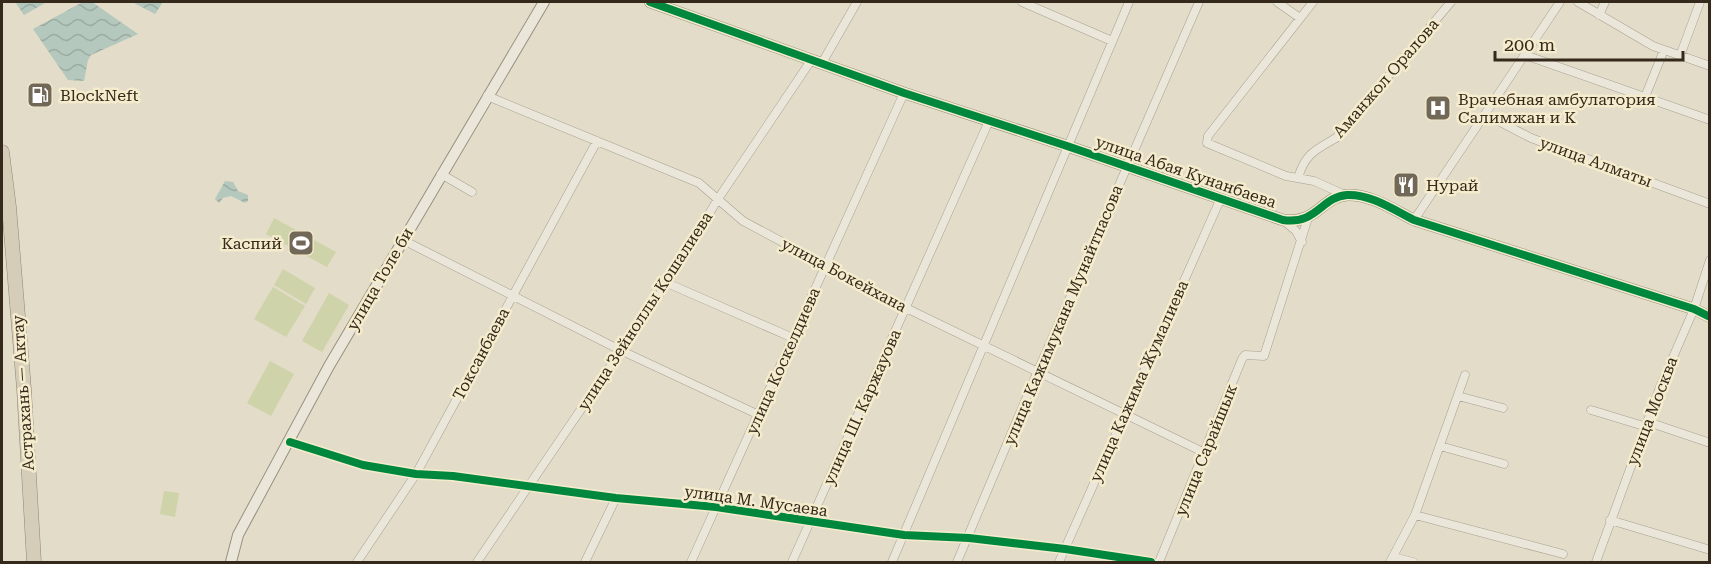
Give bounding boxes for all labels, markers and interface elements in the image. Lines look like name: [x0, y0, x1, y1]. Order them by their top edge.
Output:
street label: Аманжол Оралова: [1329, 14, 1443, 141]
scale bar: [1495, 24, 1682, 62]
text: 200 m: [1504, 34, 1555, 55]
fuel station icon: BlockNeft: [25, 80, 55, 110]
place label: BlockNeft: [60, 86, 138, 105]
place label: Врачебная амбулатория Салимжан и К: [1458, 90, 1656, 127]
hospital icon: Врачебная амбулатория Салимжан и К: [1423, 93, 1453, 123]
street label: улица Абая Кунанбаева: [1093, 132, 1279, 212]
street label: улица Алматы: [1537, 133, 1655, 191]
restaurant icon: Нурай: [1391, 170, 1421, 200]
place label: Нурай: [1426, 176, 1479, 195]
street label: улица Кажимукана Мунайтпасова: [999, 182, 1127, 448]
street label: улица Зейноллы Кошалиева: [574, 208, 717, 414]
street label: улица Толе би: [343, 224, 417, 334]
sports icon: Каспий: [286, 228, 316, 258]
place label: Каспий: [221, 234, 282, 253]
street label: улица Бокейхана: [778, 234, 910, 316]
street label: улица Кажима Жумалиева: [1086, 277, 1192, 485]
street label: улица Коскелдиева: [742, 284, 824, 437]
street label: Токсанбаева: [449, 304, 513, 403]
street label: Астрахань — Актау: [8, 314, 38, 471]
street label: улица Ш. Каржауова: [819, 326, 905, 488]
street label: улица Москва: [1623, 354, 1682, 468]
street label: улица Сарайшык: [1171, 381, 1241, 519]
street label: улица М. Мусаева: [683, 482, 829, 521]

